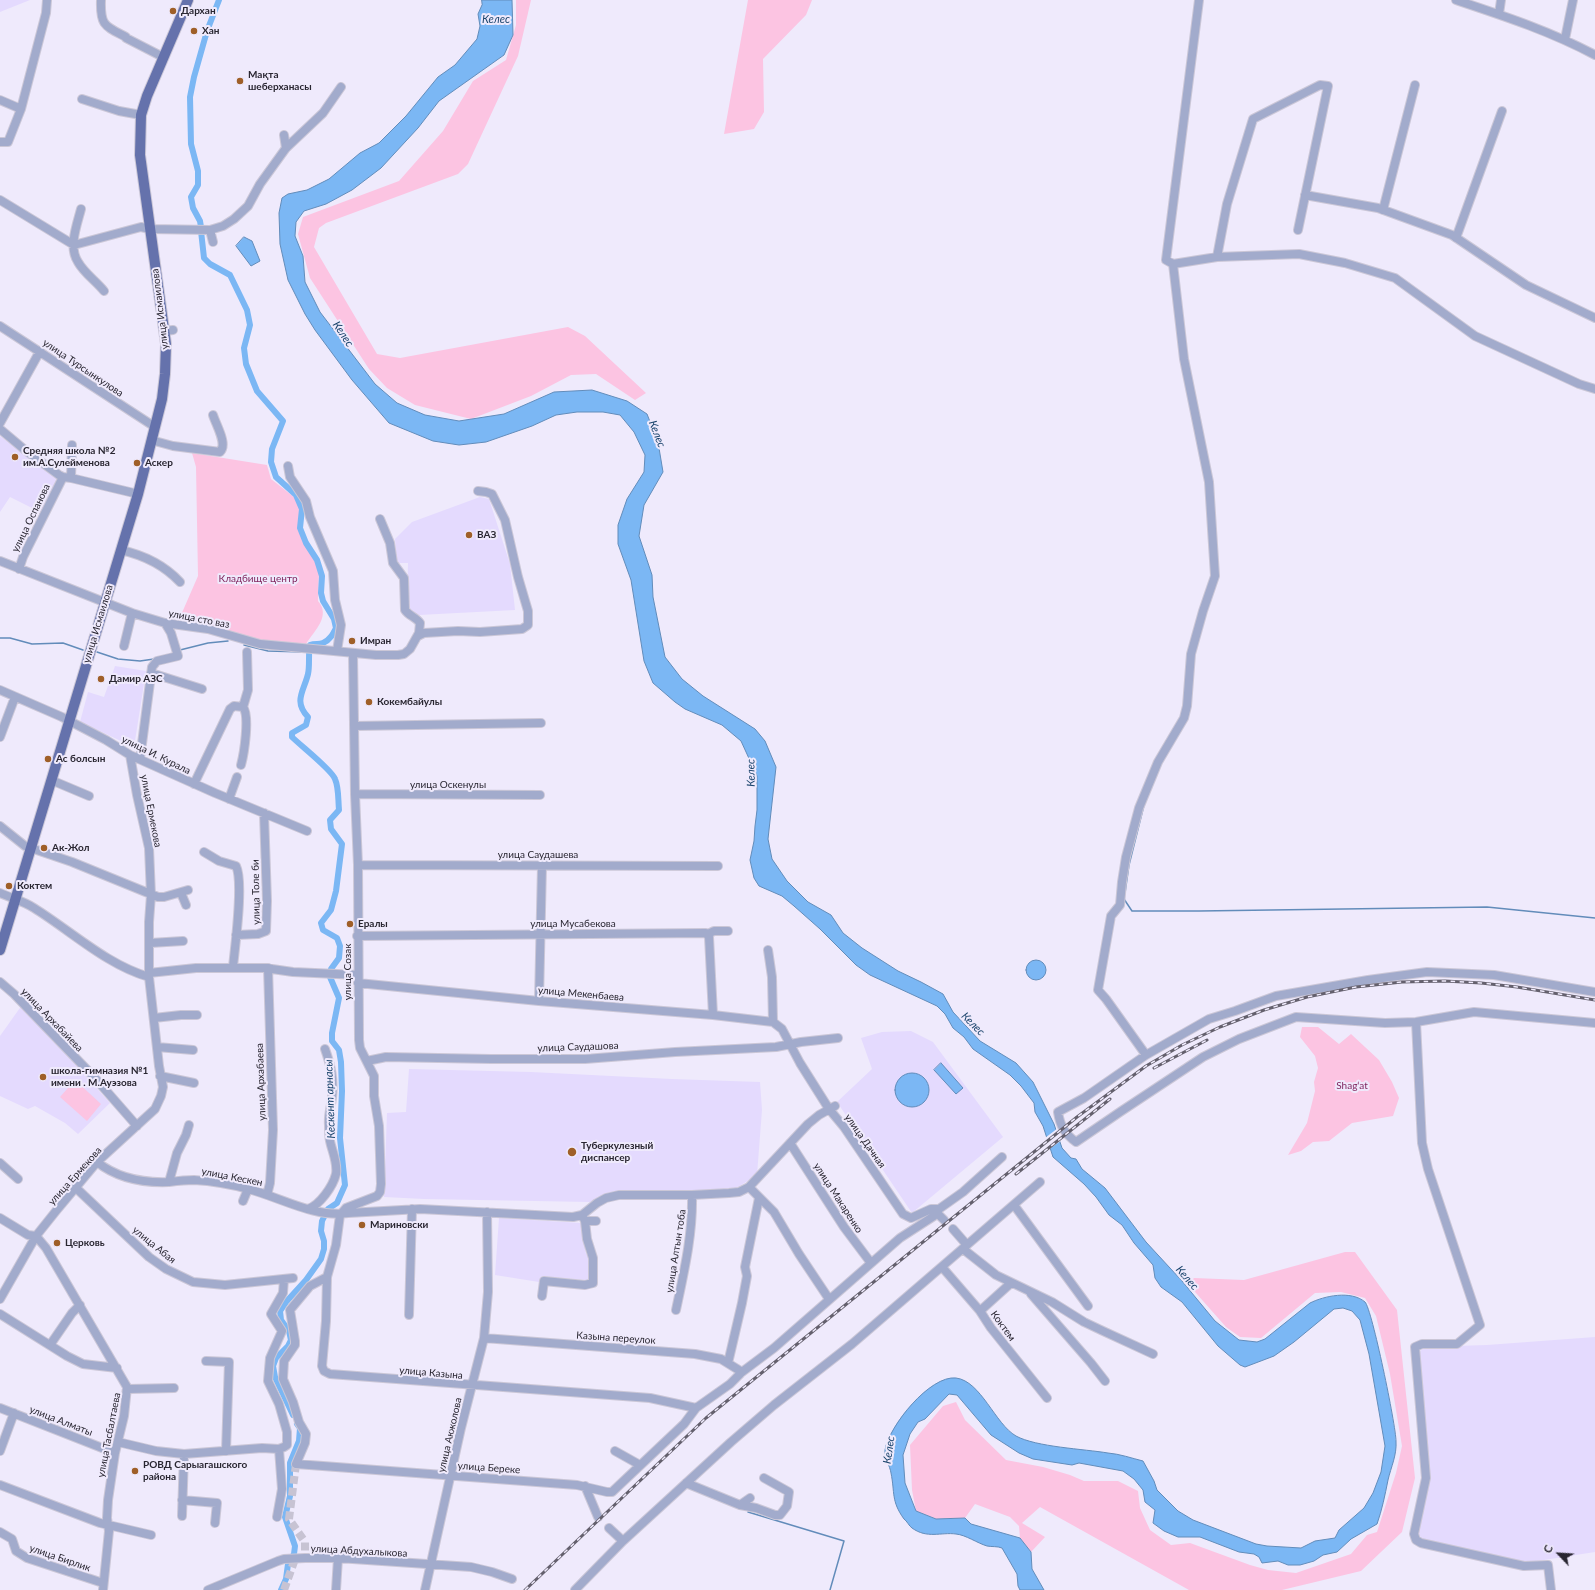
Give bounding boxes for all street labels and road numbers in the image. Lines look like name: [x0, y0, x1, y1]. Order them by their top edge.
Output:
street label: улица Исмаилова: [149, 268, 171, 350]
street label: улица Турсынкулова: [40, 337, 126, 399]
street label: улица Оспанова: [9, 482, 53, 554]
street label: улица Исмаилова: [80, 583, 116, 665]
street label: улица сто ваз: [167, 607, 231, 631]
street label: улица И. Курала: [120, 733, 192, 777]
street label: улица Ермекова: [138, 774, 164, 848]
street label: улица Оскенулы: [410, 779, 486, 791]
street label: улица Саудашева: [498, 849, 578, 861]
street label: улица Толе би: [249, 859, 263, 925]
street label: улица Мусабекова: [530, 918, 616, 930]
street label: улица Созак: [342, 944, 354, 1000]
street label: улица Мекенбаева: [538, 984, 624, 1004]
street label: улица Архабайева: [19, 986, 85, 1054]
street label: улица Саудашова: [537, 1040, 619, 1054]
street label: улица Архабаева: [254, 1043, 268, 1121]
street label: улица Дачная: [842, 1112, 888, 1170]
street label: улица Ермекова: [46, 1144, 104, 1208]
street label: улица Макаренко: [811, 1161, 865, 1235]
street label: улица Кескен: [200, 1165, 264, 1189]
street label: улица Алтын тоба: [663, 1208, 689, 1294]
street label: улица Абая: [130, 1224, 178, 1266]
street label: Коктем: [988, 1309, 1018, 1343]
street label: Казына переулок: [576, 1329, 656, 1347]
street label: улица Казына: [399, 1364, 463, 1382]
street label: улица Тасбалтаева: [95, 1392, 123, 1478]
street label: улица Акжолова: [436, 1396, 464, 1474]
street label: улица Алматы: [28, 1403, 94, 1439]
street label: улица Береке: [457, 1460, 521, 1476]
street label: улица Бирлик: [28, 1542, 92, 1574]
street label: улица Абдухалыкова: [310, 1542, 408, 1560]

